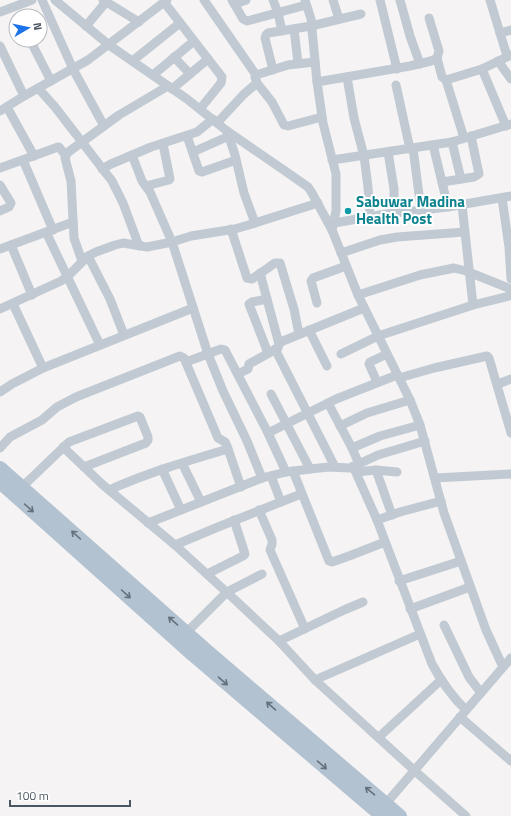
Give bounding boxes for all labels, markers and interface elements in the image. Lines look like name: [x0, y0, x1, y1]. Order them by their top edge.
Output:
north arrow: [8, 8, 48, 48]
text: N: [29, 21, 46, 31]
place label: Sabuwar Madina Health Post: [356, 190, 465, 230]
marker: Sabuwar Madina Health Post: [343, 206, 353, 216]
one-way arrow: [24, 503, 34, 512]
one-way arrow: [71, 530, 81, 539]
one-way arrow: [121, 590, 131, 599]
one-way arrow: [167, 617, 178, 626]
one-way arrow: [218, 676, 228, 685]
one-way arrow: [266, 702, 277, 711]
one-way arrow: [317, 760, 327, 769]
scale bar: [10, 782, 130, 808]
text: 100 m: [16, 786, 49, 805]
one-way arrow: [365, 786, 375, 795]

